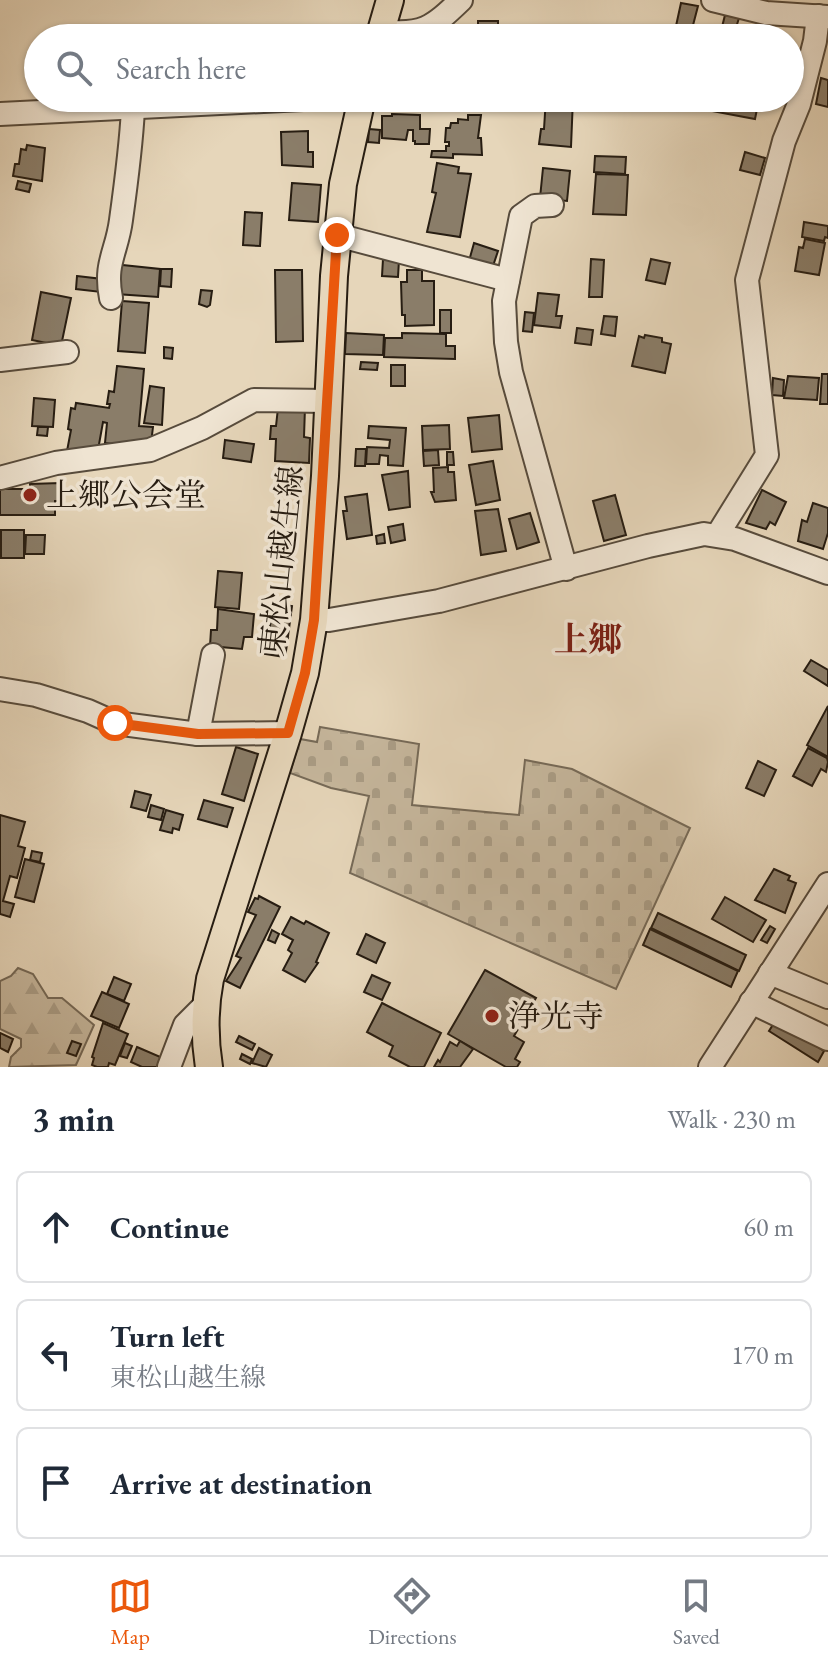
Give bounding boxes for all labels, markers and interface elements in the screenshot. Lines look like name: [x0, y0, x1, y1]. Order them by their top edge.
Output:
search box: [24, 24, 804, 112]
icon: search: [52, 46, 96, 90]
text: Search here: [116, 49, 246, 88]
route end: [319, 217, 355, 253]
street label: 東松山越生線: [250, 463, 312, 659]
place label: 上郷公会堂: [46, 474, 206, 516]
marker: 上郷公会堂: [21, 486, 39, 504]
district label: 上郷: [554, 617, 622, 661]
route start: [97, 705, 133, 741]
place label: 浄光寺: [508, 995, 604, 1037]
marker: 浄光寺: [483, 1007, 501, 1025]
text: 3 min: [32, 1097, 115, 1141]
text: Walk · 230 m: [668, 1102, 796, 1136]
icon: ahead: [34, 1205, 78, 1249]
text: Continue: [110, 1208, 229, 1247]
text: 60 m: [744, 1210, 794, 1244]
text: Turn left: [110, 1317, 224, 1356]
icon: left: [34, 1333, 78, 1377]
text: 170 m: [731, 1338, 794, 1372]
text: 東松山越生線: [110, 1360, 266, 1394]
icon: arrive: [34, 1461, 78, 1505]
text: Arrive at destination: [110, 1464, 372, 1503]
tab: Map: [108, 1574, 152, 1651]
tab: Directions: [368, 1574, 457, 1651]
tab: Saved: [673, 1574, 720, 1651]

